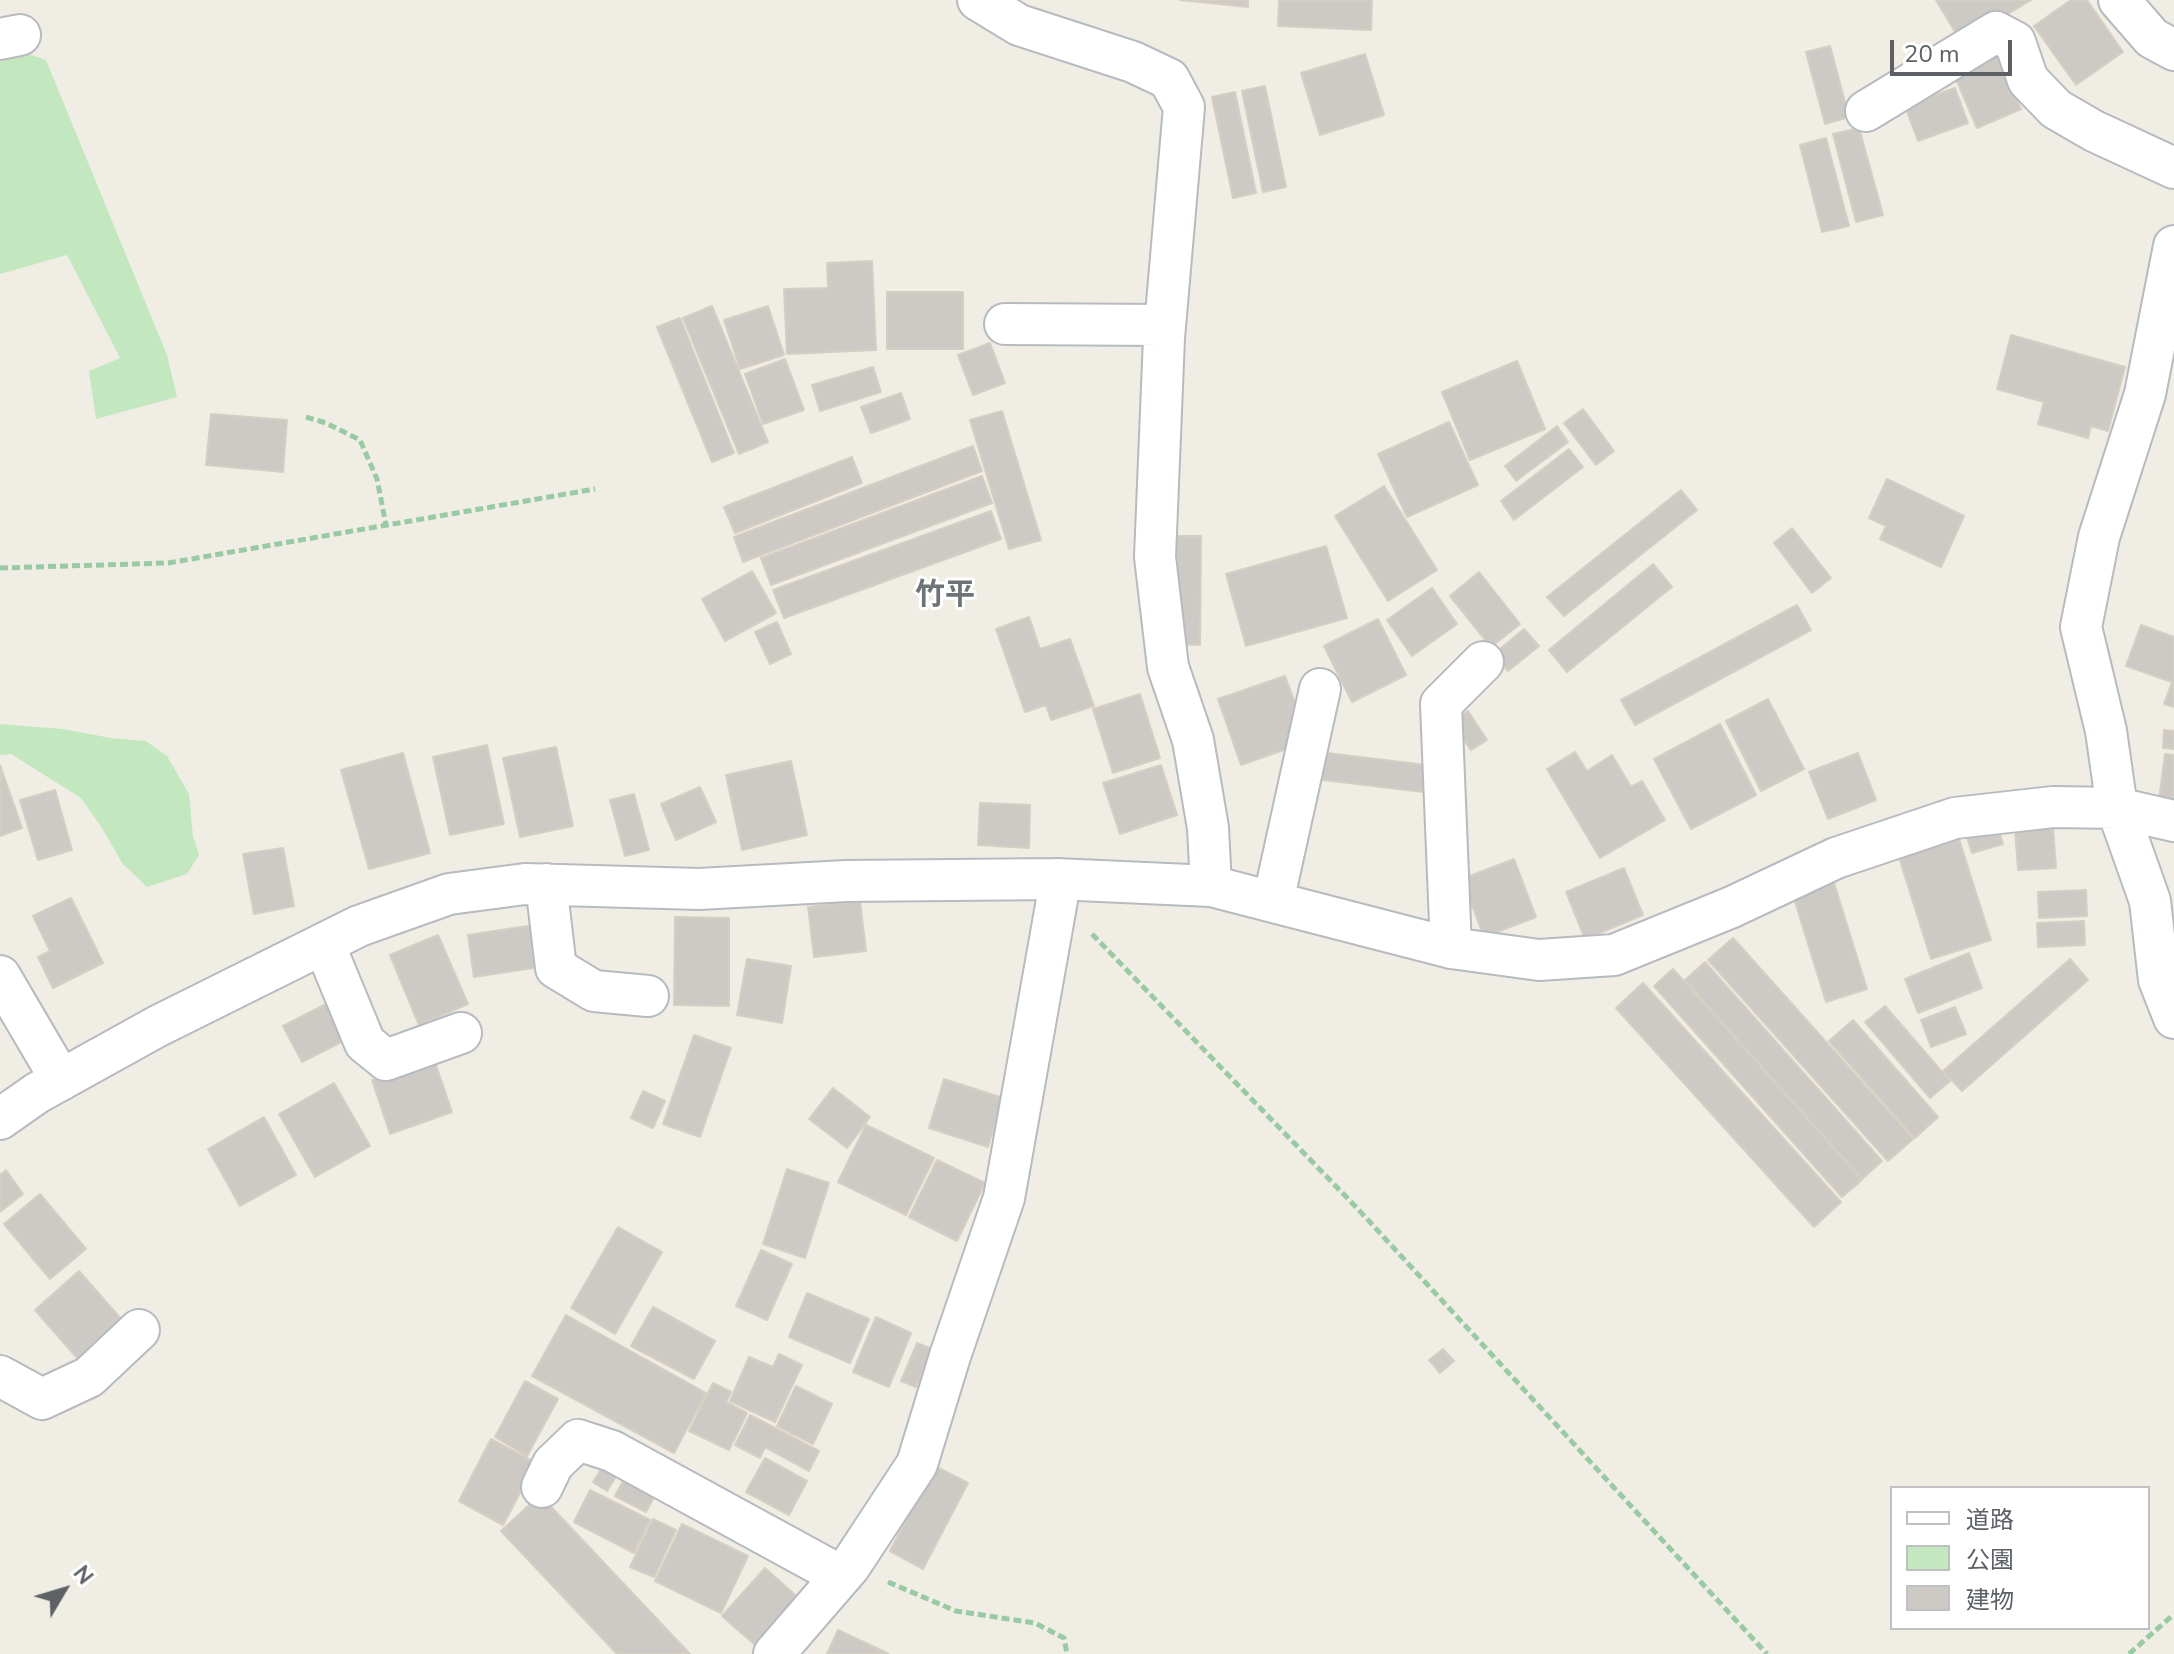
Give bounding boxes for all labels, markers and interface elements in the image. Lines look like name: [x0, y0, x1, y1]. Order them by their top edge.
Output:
scale bar: [1894, 24, 2016, 74]
text: 20 m: [1904, 38, 1960, 70]
district label: 竹平: [915, 579, 975, 615]
legend: [1890, 1486, 2150, 1630]
text: 道路: [1966, 1504, 2014, 1536]
text: 公園: [1966, 1544, 2014, 1576]
north arrow: [24, 1550, 104, 1630]
text: N: [66, 1560, 100, 1591]
text: 建物: [1966, 1584, 2014, 1616]

